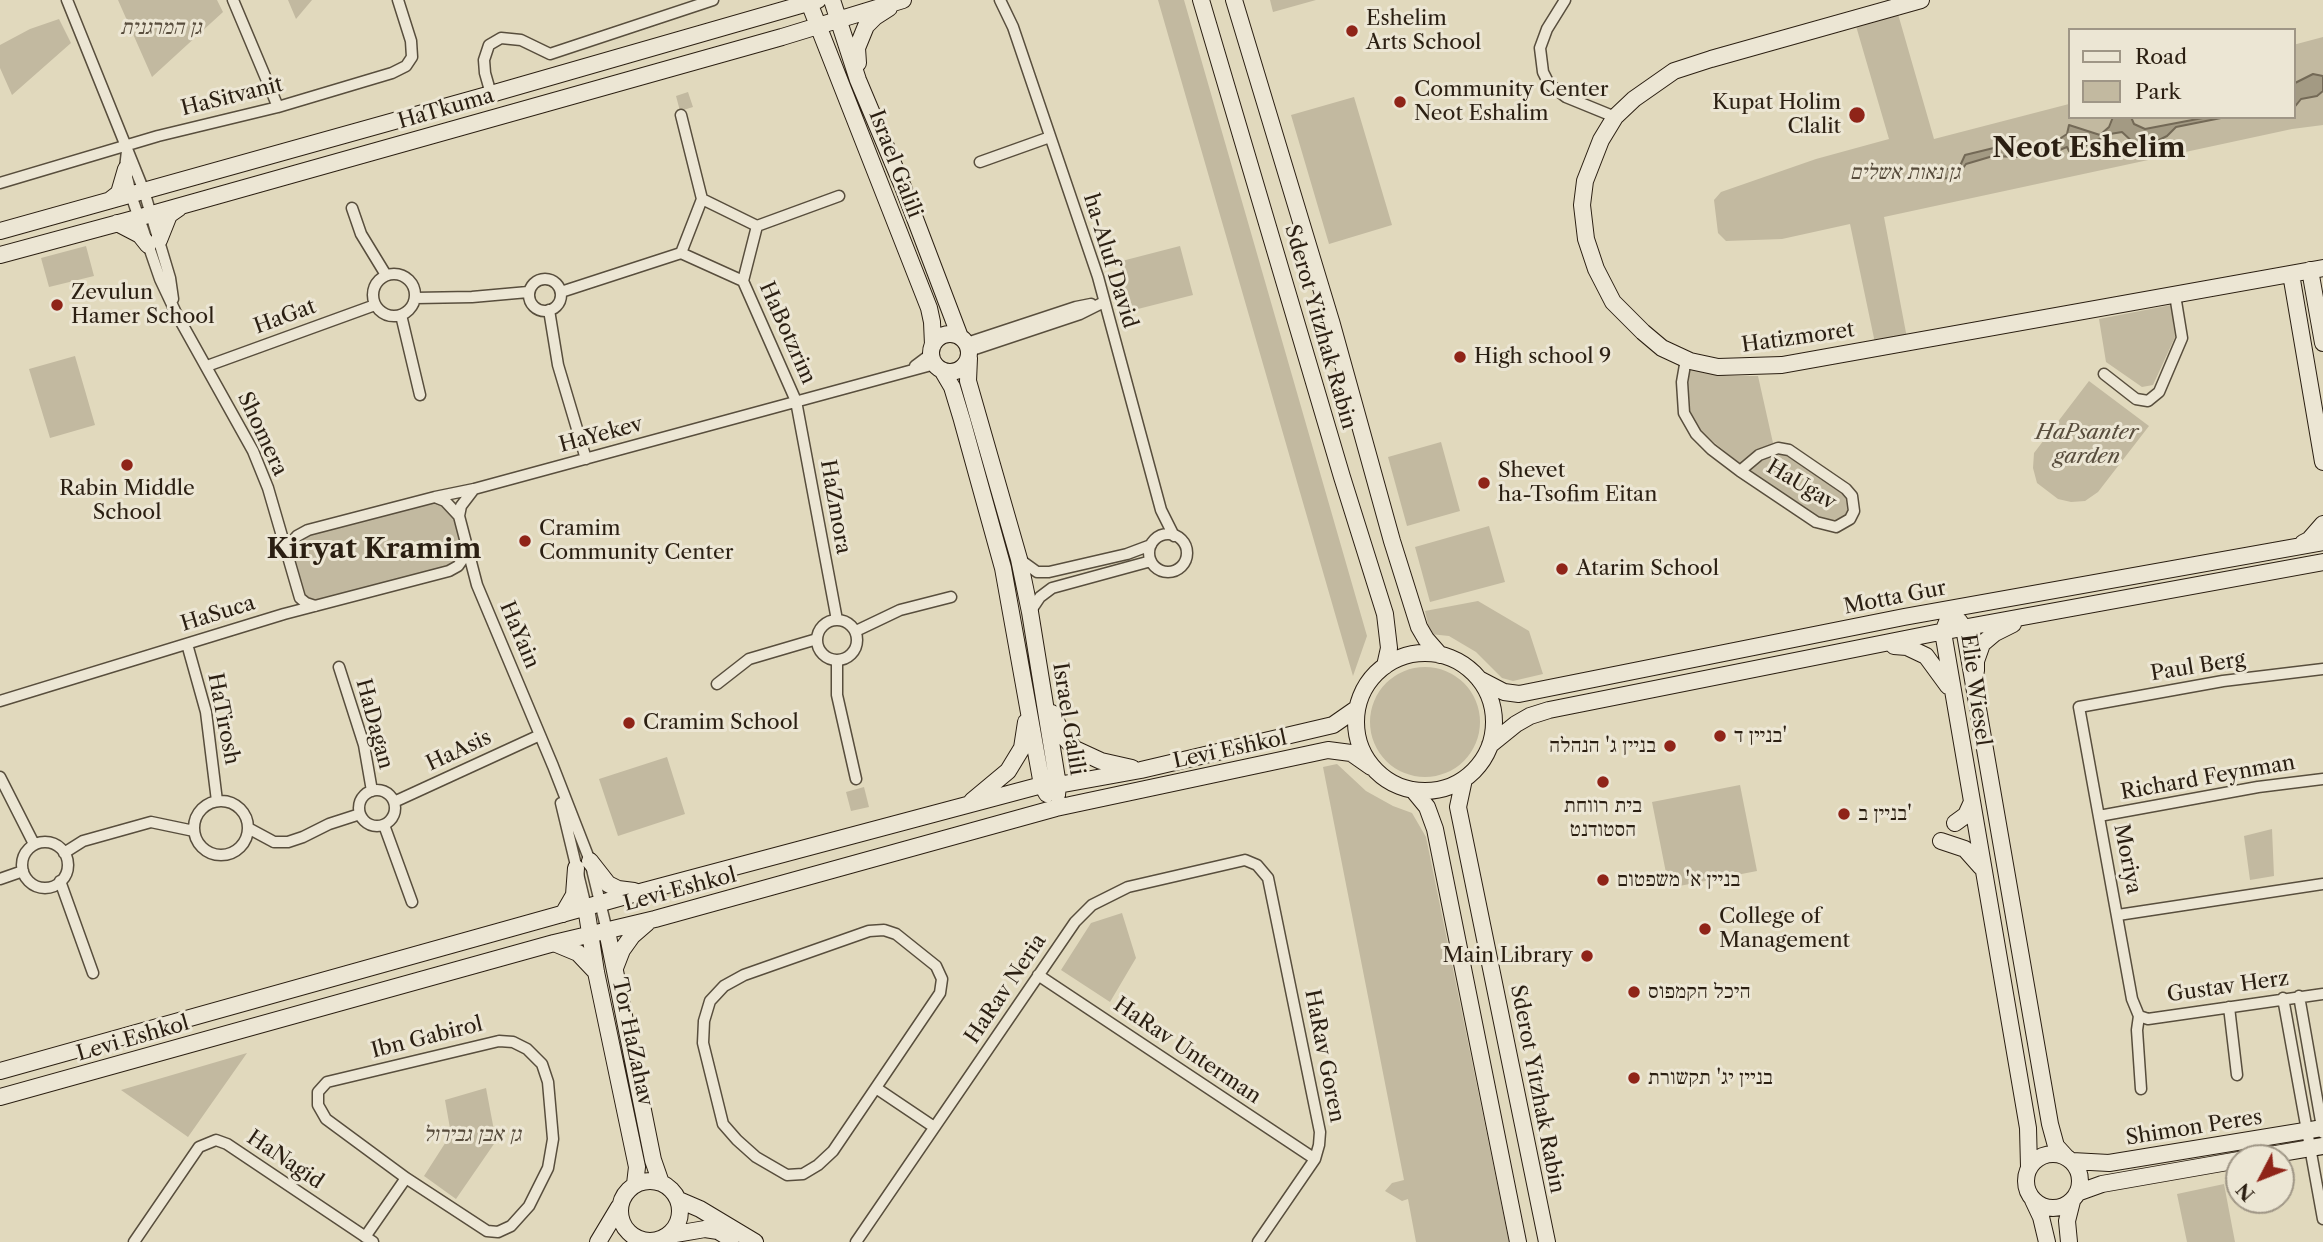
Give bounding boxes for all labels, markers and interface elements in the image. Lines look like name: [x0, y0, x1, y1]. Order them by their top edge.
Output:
place label: Eshelim Arts School: [1366, 6, 1481, 56]
park label: גן המרגנית: [120, 15, 202, 41]
marker: Eshelim Arts School: [1344, 23, 1360, 39]
legend: [2068, 28, 2295, 119]
text: Road: [2135, 44, 2187, 69]
street label: HaSitvanit: [178, 72, 286, 122]
place label: Community Center Neot Eshalim: [1414, 77, 1608, 127]
text: Park: [2135, 79, 2181, 104]
street label: HaTkuma: [395, 83, 497, 135]
place label: Kupat Holim Clalit: [1712, 90, 1841, 140]
marker: Community Center Neot Eshalim: [1392, 94, 1408, 110]
marker: Kupat Holim Clalit: [1847, 105, 1867, 125]
street label: Israel Galili: [863, 106, 927, 222]
district label: Neot Eshelim: [1992, 132, 2186, 166]
park label: גן נאות אשלים: [1850, 160, 1960, 186]
street label: ha-Aluf David: [1078, 191, 1142, 331]
street label: Sderot Yitzhak Rabin: [1279, 222, 1361, 432]
street label: HaBotzrim: [753, 278, 821, 388]
place label: Zevulun Hamer School: [71, 280, 214, 330]
street label: HaGat: [251, 294, 319, 340]
marker: Zevulun Hamer School: [49, 297, 65, 313]
street label: Hatizmoret: [1740, 318, 1856, 358]
place label: High school 9: [1474, 344, 1611, 370]
marker: High school 9: [1452, 349, 1468, 365]
street label: Shomera: [232, 388, 292, 480]
street label: HaYekev: [557, 412, 645, 458]
park label: HaPsanter garden: [2035, 420, 2139, 470]
street label: HaUgav: [1762, 454, 1840, 516]
marker: Rabin Middle School: [119, 457, 135, 473]
street label: HaZmora: [814, 458, 856, 556]
place label: Shevet ha-Tsofim Eitan: [1498, 458, 1657, 508]
marker: Shevet ha-Tsofim Eitan: [1476, 475, 1492, 491]
place label: Rabin Middle School: [59, 476, 195, 526]
place label: Cramim Community Center: [539, 516, 733, 566]
district label: Kiryat Kramim: [267, 533, 481, 567]
marker: Cramim Community Center: [517, 533, 533, 549]
place label: Atarim School: [1576, 556, 1719, 582]
marker: Atarim School: [1554, 561, 1570, 577]
street label: Motta Gur: [1842, 576, 1948, 620]
street label: HaSuca: [178, 591, 258, 637]
street label: HaYain: [494, 598, 544, 672]
street label: Elie Wiesel: [1955, 632, 1995, 748]
street label: Paul Berg: [2149, 647, 2247, 687]
street label: Israel Galili: [1047, 661, 1089, 777]
street label: HaTirosh: [202, 671, 244, 767]
street label: HaDagan: [350, 676, 398, 772]
place label: Cramim School: [643, 710, 799, 736]
marker: Cramim School: [621, 715, 637, 731]
place label: בניין ד': [1734, 723, 1787, 749]
street label: HaAsis: [422, 725, 496, 777]
street label: Levi Eshkol: [1171, 726, 1289, 774]
marker: בניין ד': [1712, 728, 1728, 744]
place label: בניין ג' הנהלה: [1549, 733, 1656, 759]
marker: בניין ג' הנהלה: [1662, 738, 1678, 754]
street label: Richard Feynman: [2119, 750, 2297, 806]
marker: בית רווחת הסטודנט: [1595, 774, 1611, 790]
place label: בית רווחת הסטודנט: [1564, 793, 1642, 843]
place label: בניין ב': [1858, 801, 1912, 827]
marker: בניין ב': [1836, 806, 1852, 822]
street label: Moriya: [2108, 822, 2146, 896]
street label: Levi Eshkol: [621, 863, 739, 917]
place label: בניין א' משפטום: [1617, 867, 1740, 893]
marker: בניין א' משפטום: [1595, 872, 1611, 888]
place label: College of Management: [1719, 904, 1850, 954]
marker: College of Management: [1697, 921, 1713, 937]
street label: HaRav Neria: [960, 929, 1052, 1049]
place label: Main Library: [1443, 943, 1573, 969]
marker: Main Library: [1579, 948, 1595, 964]
street label: Gustav Herz: [2165, 966, 2291, 1008]
street label: Tor HaZahav: [606, 976, 658, 1108]
place label: היכל הקמפוס: [1648, 979, 1751, 1005]
street label: Sderot Yitzhak Rabin: [1504, 983, 1570, 1195]
marker: היכל הקמפוס: [1626, 984, 1642, 1000]
street label: HaRav Goren: [1299, 987, 1349, 1125]
street label: HaRav Unterman: [1109, 992, 1265, 1110]
street label: Levi Eshkol: [74, 1011, 192, 1067]
street label: Ibn Gabirol: [369, 1012, 485, 1064]
place label: בניין יג' תקשורת: [1648, 1065, 1773, 1091]
marker: בניין יג' תקשורת: [1626, 1070, 1642, 1086]
street label: Shimon Peres: [2124, 1105, 2264, 1151]
park label: גן אבן גבירול: [423, 1122, 521, 1148]
street label: HaNagid: [242, 1125, 328, 1195]
north arrow: [2225, 1144, 2295, 1214]
text: N: [2231, 1178, 2260, 1206]

